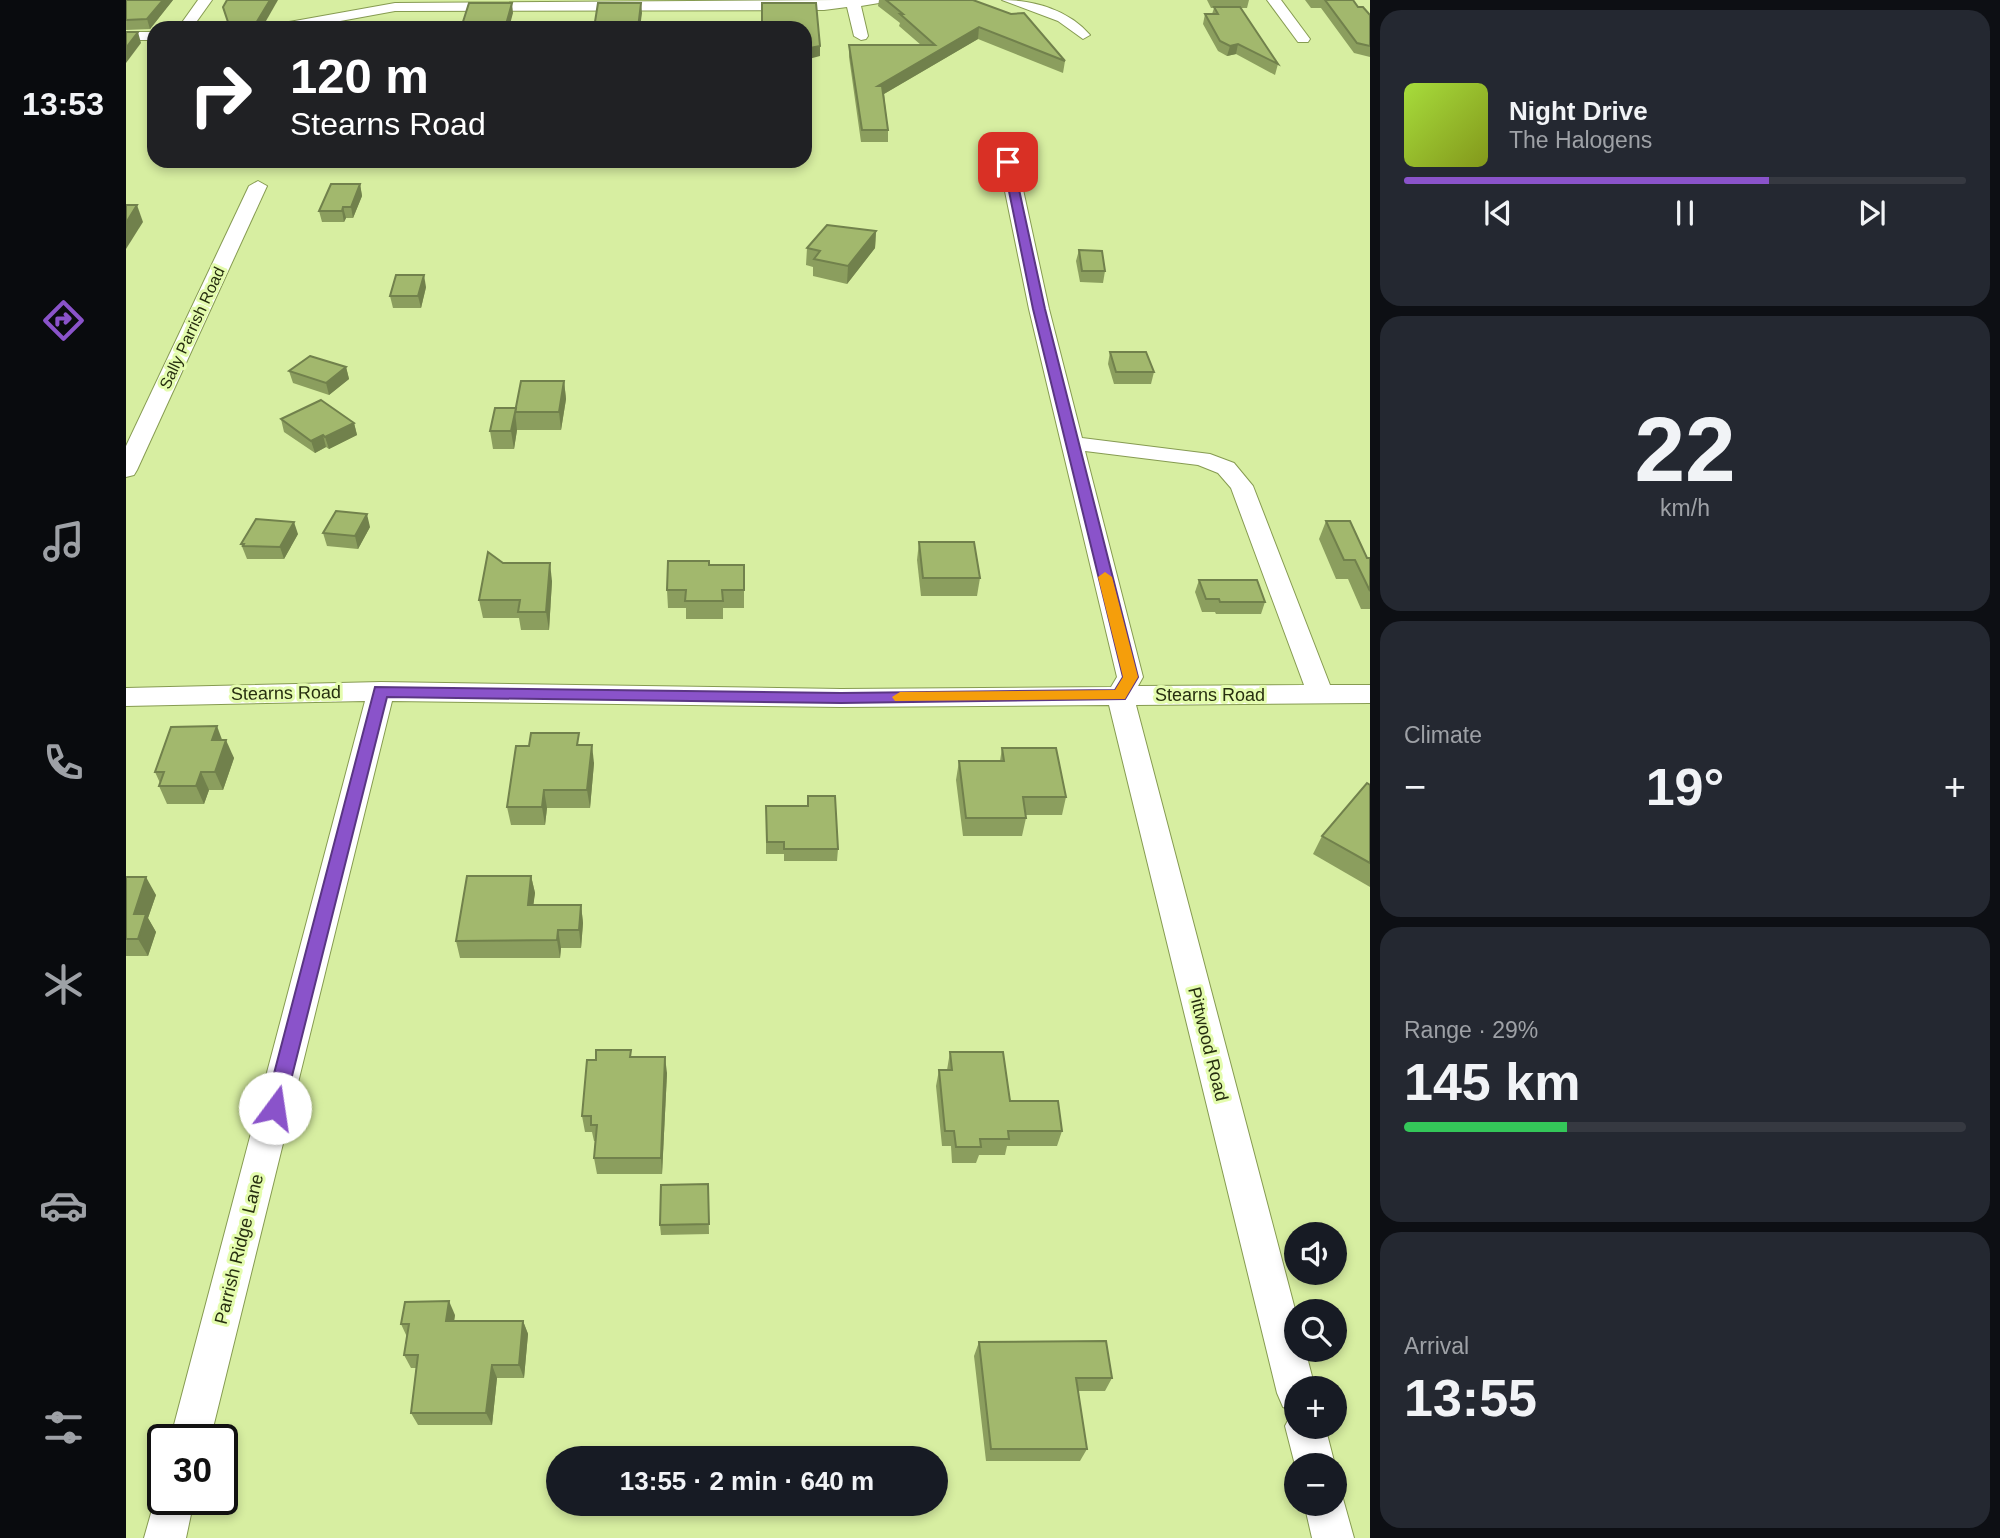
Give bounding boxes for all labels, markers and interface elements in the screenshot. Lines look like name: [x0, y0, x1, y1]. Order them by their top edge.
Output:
icon: right: [175, 49, 266, 140]
text: 120 m: [290, 49, 429, 103]
text: 13:53: [22, 86, 104, 122]
text: Night Drive: [1509, 96, 1648, 126]
text: Stearns Road: [290, 106, 486, 142]
text: The Halogens: [1509, 127, 1652, 153]
pin: [978, 132, 1038, 192]
icon: arrive: [989, 143, 1027, 181]
icon: previous: [1479, 194, 1517, 232]
icon: pause: [1666, 194, 1704, 232]
icon: next: [1853, 194, 1891, 232]
street label: Sally Parrish Road: [156, 264, 228, 392]
icon: directions: [39, 296, 88, 345]
text: 22: [1634, 399, 1736, 500]
text: km/h: [1660, 495, 1710, 521]
icon: music: [39, 517, 88, 566]
street label: Stearns Road: [231, 682, 341, 704]
street label: Stearns Road: [1155, 685, 1265, 705]
text: Climate: [1404, 722, 1482, 748]
icon: phone: [39, 738, 88, 787]
text: 19°: [1646, 758, 1724, 816]
text: −: [1404, 766, 1426, 808]
text: +: [1944, 766, 1966, 808]
icon: climate: [39, 960, 88, 1009]
street label: Pittwood Road: [1184, 985, 1232, 1103]
text: Range · 29%: [1404, 1017, 1538, 1043]
text: 145 km: [1404, 1053, 1580, 1111]
position arrow: [238, 1071, 312, 1145]
street label: Parrish Ridge Lane: [211, 1172, 267, 1326]
icon: car: [39, 1181, 88, 1230]
map controls: [1284, 1222, 1347, 1516]
button: sound: [1284, 1222, 1347, 1285]
button: search: [1284, 1299, 1347, 1362]
text: Arrival: [1404, 1333, 1469, 1359]
text: 13:55: [1404, 1369, 1537, 1427]
button: +: [1284, 1376, 1347, 1439]
icon: filters: [39, 1403, 88, 1452]
speed limit sign: 30: [147, 1424, 238, 1515]
button: −: [1284, 1453, 1347, 1516]
text: 13:55 · 2 min · 640 m: [620, 1466, 874, 1496]

